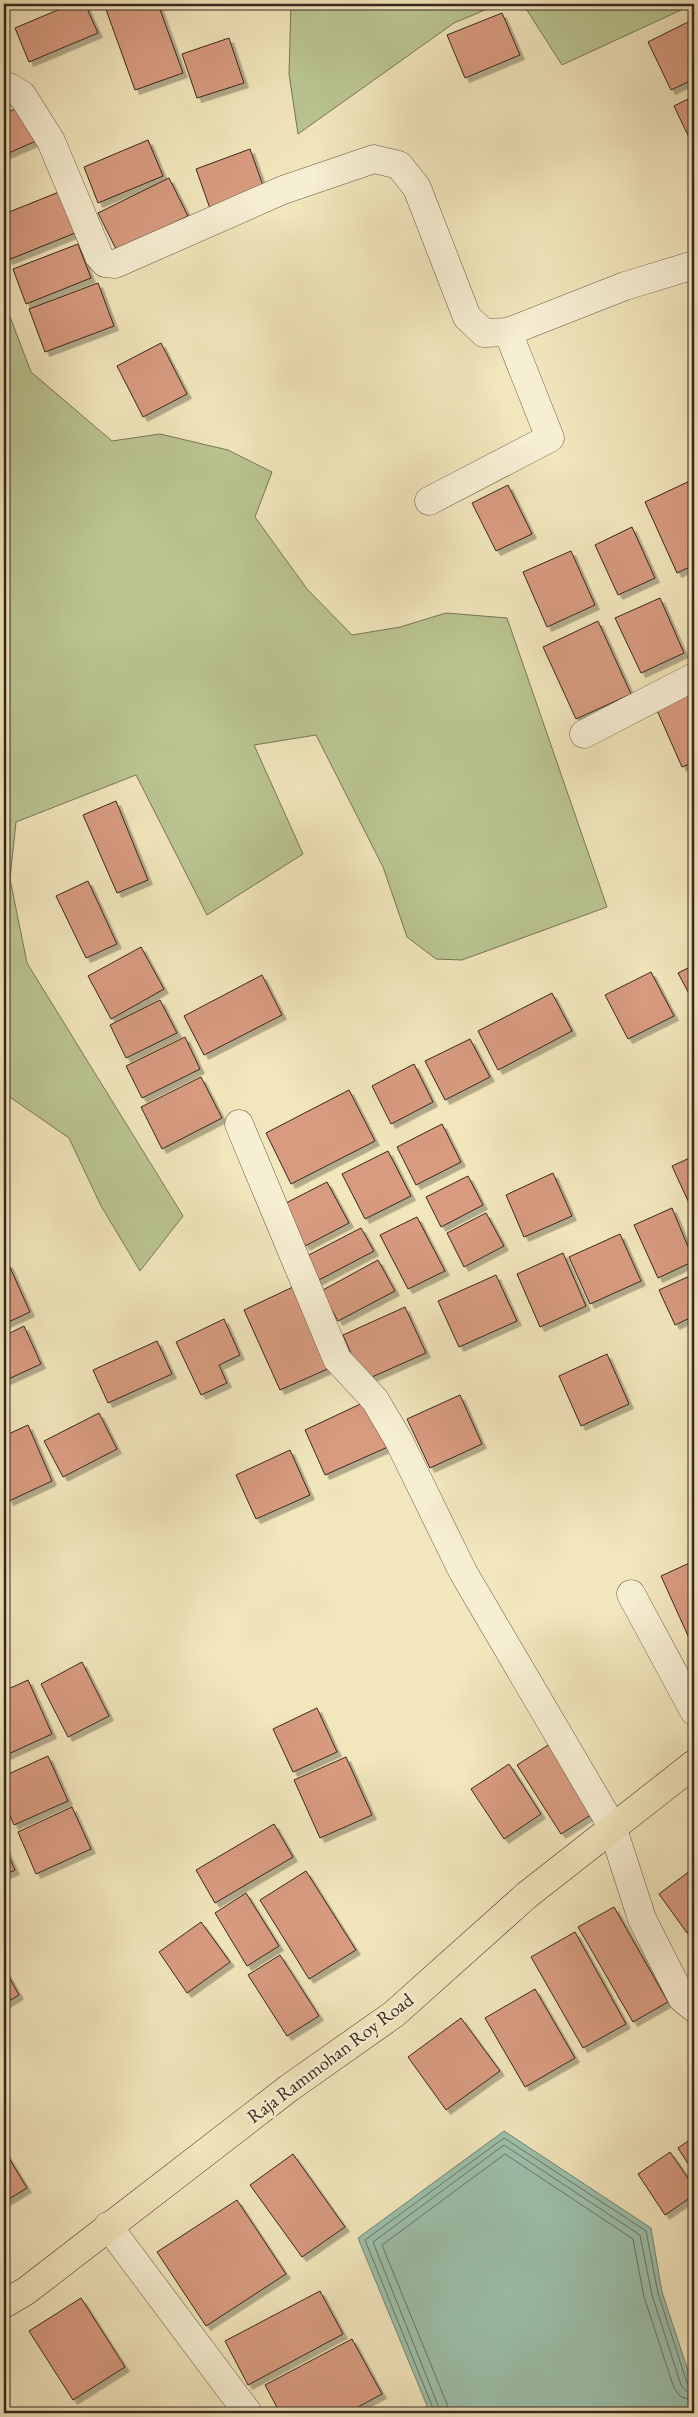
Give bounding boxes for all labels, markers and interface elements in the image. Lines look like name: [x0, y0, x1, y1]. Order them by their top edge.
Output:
street label: Raja Rammohan Roy Road: [242, 1987, 418, 2129]

